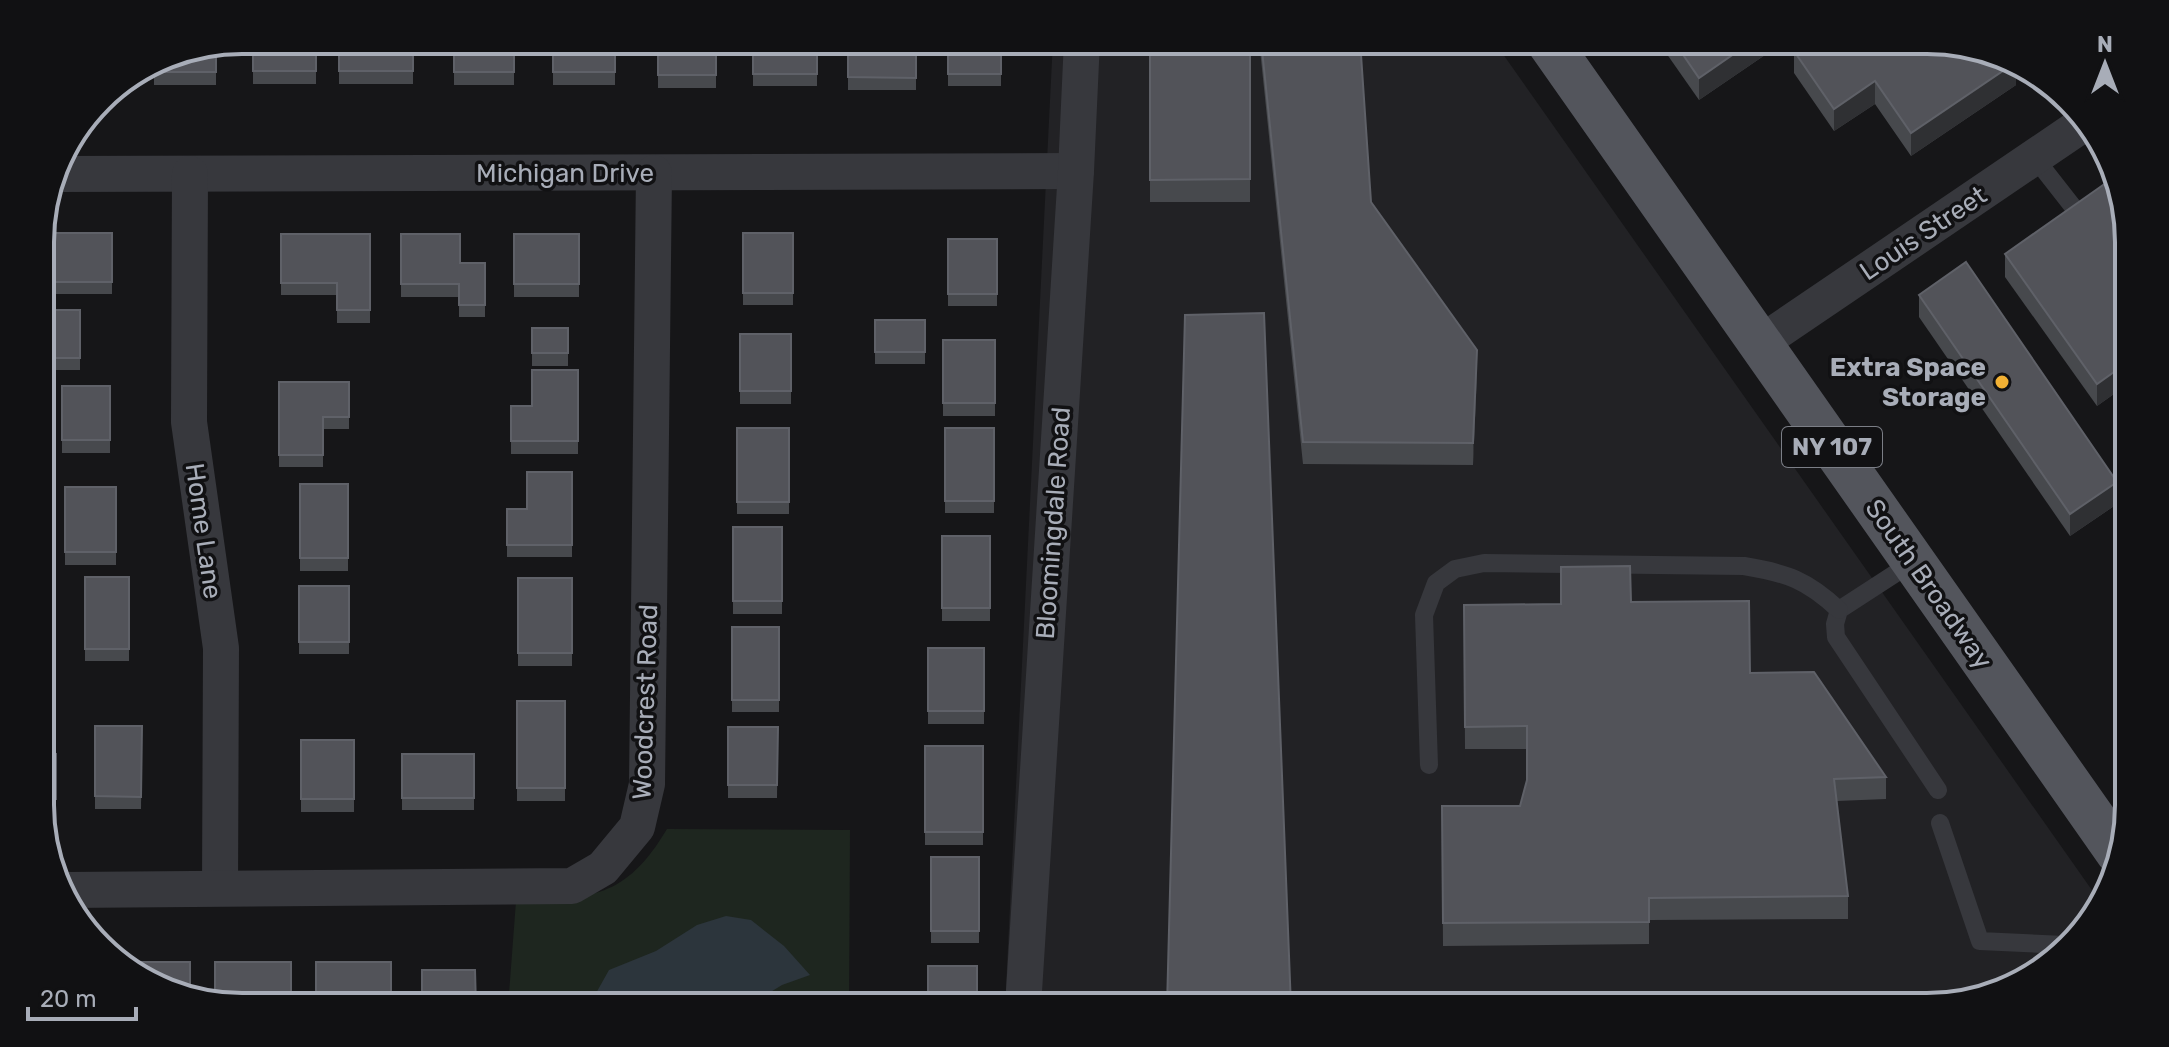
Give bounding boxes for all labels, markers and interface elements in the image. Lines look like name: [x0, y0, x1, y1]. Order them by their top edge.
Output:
north arrow: [2065, 24, 2145, 104]
text: N: [2097, 31, 2113, 58]
street label: Michigan Drive: [476, 158, 654, 189]
street label: Louis Street: [1854, 180, 1992, 287]
place label: Extra Space Storage: [1830, 352, 1986, 413]
marker: Extra Space Storage: [1993, 373, 2011, 391]
street label: Bloomingdale Road: [1030, 406, 1077, 640]
road number: NY 107: [1782, 427, 1882, 467]
street label: Home Lane: [179, 461, 228, 601]
street label: South Broadway: [1859, 494, 1999, 675]
street label: Woodcrest Road: [627, 604, 664, 800]
scale bar: [28, 971, 136, 1021]
text: 20 m: [40, 985, 97, 1013]

